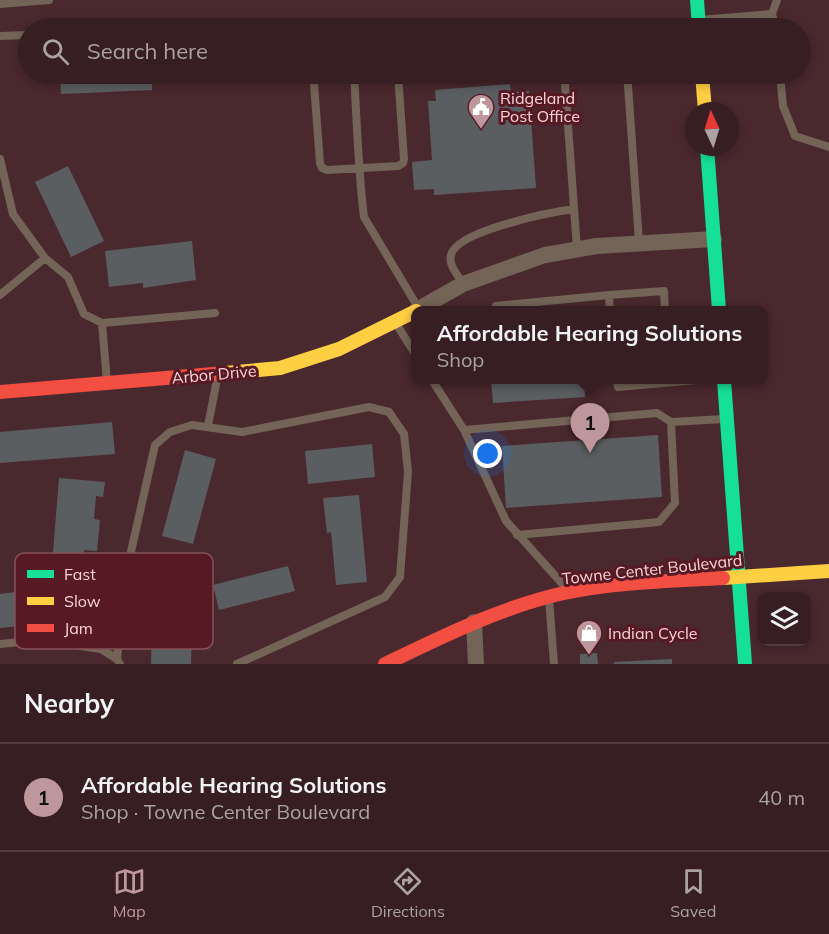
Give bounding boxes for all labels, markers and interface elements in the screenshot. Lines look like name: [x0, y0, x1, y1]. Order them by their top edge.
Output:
search box: [18, 18, 811, 84]
icon: search: [39, 35, 72, 68]
text: Search here: [87, 37, 208, 65]
place label: Ridgeland Post Office: [500, 88, 580, 126]
public building icon: Ridgeland Post Office: [466, 92, 496, 130]
north arrow: [685, 102, 739, 156]
popup: [411, 306, 768, 384]
text: Affordable Hearing Solutions: [437, 319, 742, 347]
text: Shop: [437, 347, 484, 372]
street label: Arbor Drive: [171, 360, 257, 388]
pin: 1: [570, 404, 610, 453]
your location: [473, 439, 502, 468]
street label: Towne Center Boulevard: [561, 550, 743, 588]
legend: [15, 553, 213, 649]
text: Fast: [64, 564, 96, 584]
text: Slow: [64, 591, 101, 611]
map controls: [757, 592, 811, 646]
button: layers: [757, 592, 811, 646]
text: Jam: [64, 618, 93, 638]
shop icon: Indian Cycle: [574, 618, 604, 656]
place label: Indian Cycle: [608, 623, 697, 643]
text: Nearby: [24, 687, 114, 720]
text: Affordable Hearing Solutions: [81, 771, 386, 799]
text: 1: [38, 785, 50, 810]
text: 40 m: [758, 785, 805, 810]
text: Shop · Towne Center Boulevard: [81, 799, 370, 824]
tab: Map: [113, 865, 146, 921]
tab: Directions: [371, 865, 445, 921]
tab: Saved: [670, 865, 716, 921]

